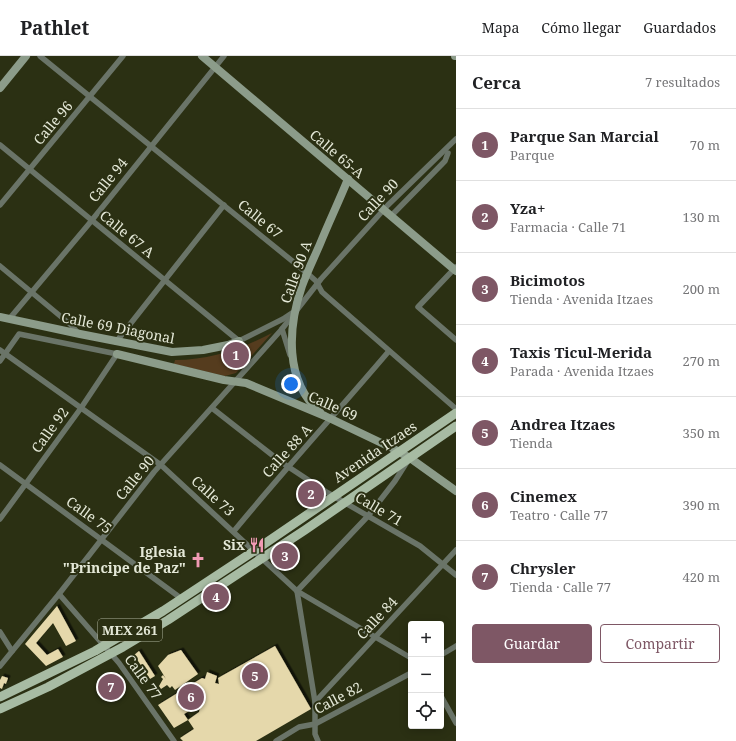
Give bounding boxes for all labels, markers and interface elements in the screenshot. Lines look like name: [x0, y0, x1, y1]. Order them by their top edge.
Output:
text: Pathlet: [20, 15, 89, 41]
text: Mapa: [482, 18, 519, 37]
text: Cómo llegar: [541, 18, 621, 37]
text: Guardados: [643, 18, 716, 37]
text: Cerca: [472, 71, 521, 94]
text: 7 resultados: [645, 73, 720, 91]
street label: Calle 96: [29, 97, 77, 149]
street label: Calle 65-A: [306, 125, 369, 182]
text: Parque San Marcial: [510, 126, 659, 146]
text: 1: [481, 136, 489, 154]
text: 70 m: [690, 136, 720, 154]
text: Parque: [510, 146, 555, 164]
street label: Calle 94: [84, 153, 131, 206]
street label: Calle 90: [353, 174, 402, 225]
street label: Calle 67: [234, 195, 287, 242]
text: Yza+: [510, 198, 546, 218]
street label: Calle 67 A: [96, 206, 159, 262]
text: 2: [481, 208, 489, 226]
text: 130 m: [683, 208, 720, 226]
text: Farmacia · Calle 71: [510, 218, 626, 236]
street label: Calle 90 A: [275, 238, 316, 306]
text: Bicimotos: [510, 270, 585, 290]
text: 3: [481, 280, 489, 298]
text: 200 m: [683, 280, 720, 298]
text: Tienda · Avenida Itzaes: [510, 290, 653, 308]
street label: Calle 69 Diagonal: [60, 307, 177, 348]
pin: 1: [223, 340, 249, 370]
text: Taxis Ticul-Merida: [510, 342, 652, 362]
text: 4: [481, 352, 489, 370]
text: 270 m: [683, 352, 720, 370]
text: Parada · Avenida Itzaes: [510, 362, 654, 380]
your location: [281, 374, 301, 394]
street label: Calle 69: [306, 386, 361, 425]
street label: Calle 92: [27, 403, 73, 456]
text: Andrea Itzaes: [510, 414, 615, 434]
street label: Avenida Itzaes: [329, 417, 420, 487]
street label: Calle 88 A: [258, 420, 316, 481]
text: 5: [481, 424, 489, 442]
text: 350 m: [683, 424, 720, 442]
text: Tienda: [510, 434, 553, 452]
street label: Calle 90: [111, 451, 158, 504]
street label: Calle 73: [188, 471, 239, 520]
pin: 2: [298, 479, 324, 509]
text: Cinemex: [510, 486, 577, 506]
street label: Calle 71: [352, 487, 406, 530]
street label: Calle 75: [63, 492, 116, 538]
text: 6: [481, 496, 489, 514]
text: 390 m: [683, 496, 720, 514]
text: Teatro · Calle 77: [510, 506, 608, 524]
place label: Six: [223, 535, 245, 554]
restaurant icon: Six: [248, 536, 266, 554]
pin: 3: [272, 541, 298, 571]
place label: Iglesia "Principe de Paz": [63, 542, 186, 577]
church icon: Iglesia "Principe de Paz": [189, 551, 207, 569]
text: Chrysler: [510, 558, 576, 578]
text: 7: [481, 568, 489, 586]
text: 420 m: [683, 568, 720, 586]
text: Tienda · Calle 77: [510, 578, 611, 596]
pin: 4: [203, 582, 229, 612]
street label: Calle 84: [352, 592, 401, 643]
road number: MEX 261: [98, 619, 162, 641]
map controls: [408, 621, 444, 729]
button: +: [408, 621, 444, 657]
button: Guardar: [472, 624, 592, 663]
button: Compartir: [600, 624, 720, 663]
street label: Calle 77: [120, 650, 166, 703]
button: −: [408, 657, 444, 693]
pin: 5: [242, 661, 268, 691]
pin: 7: [98, 672, 124, 702]
street label: Calle 82: [310, 677, 365, 718]
pin: 6: [178, 682, 204, 712]
button: locate: [408, 693, 444, 729]

